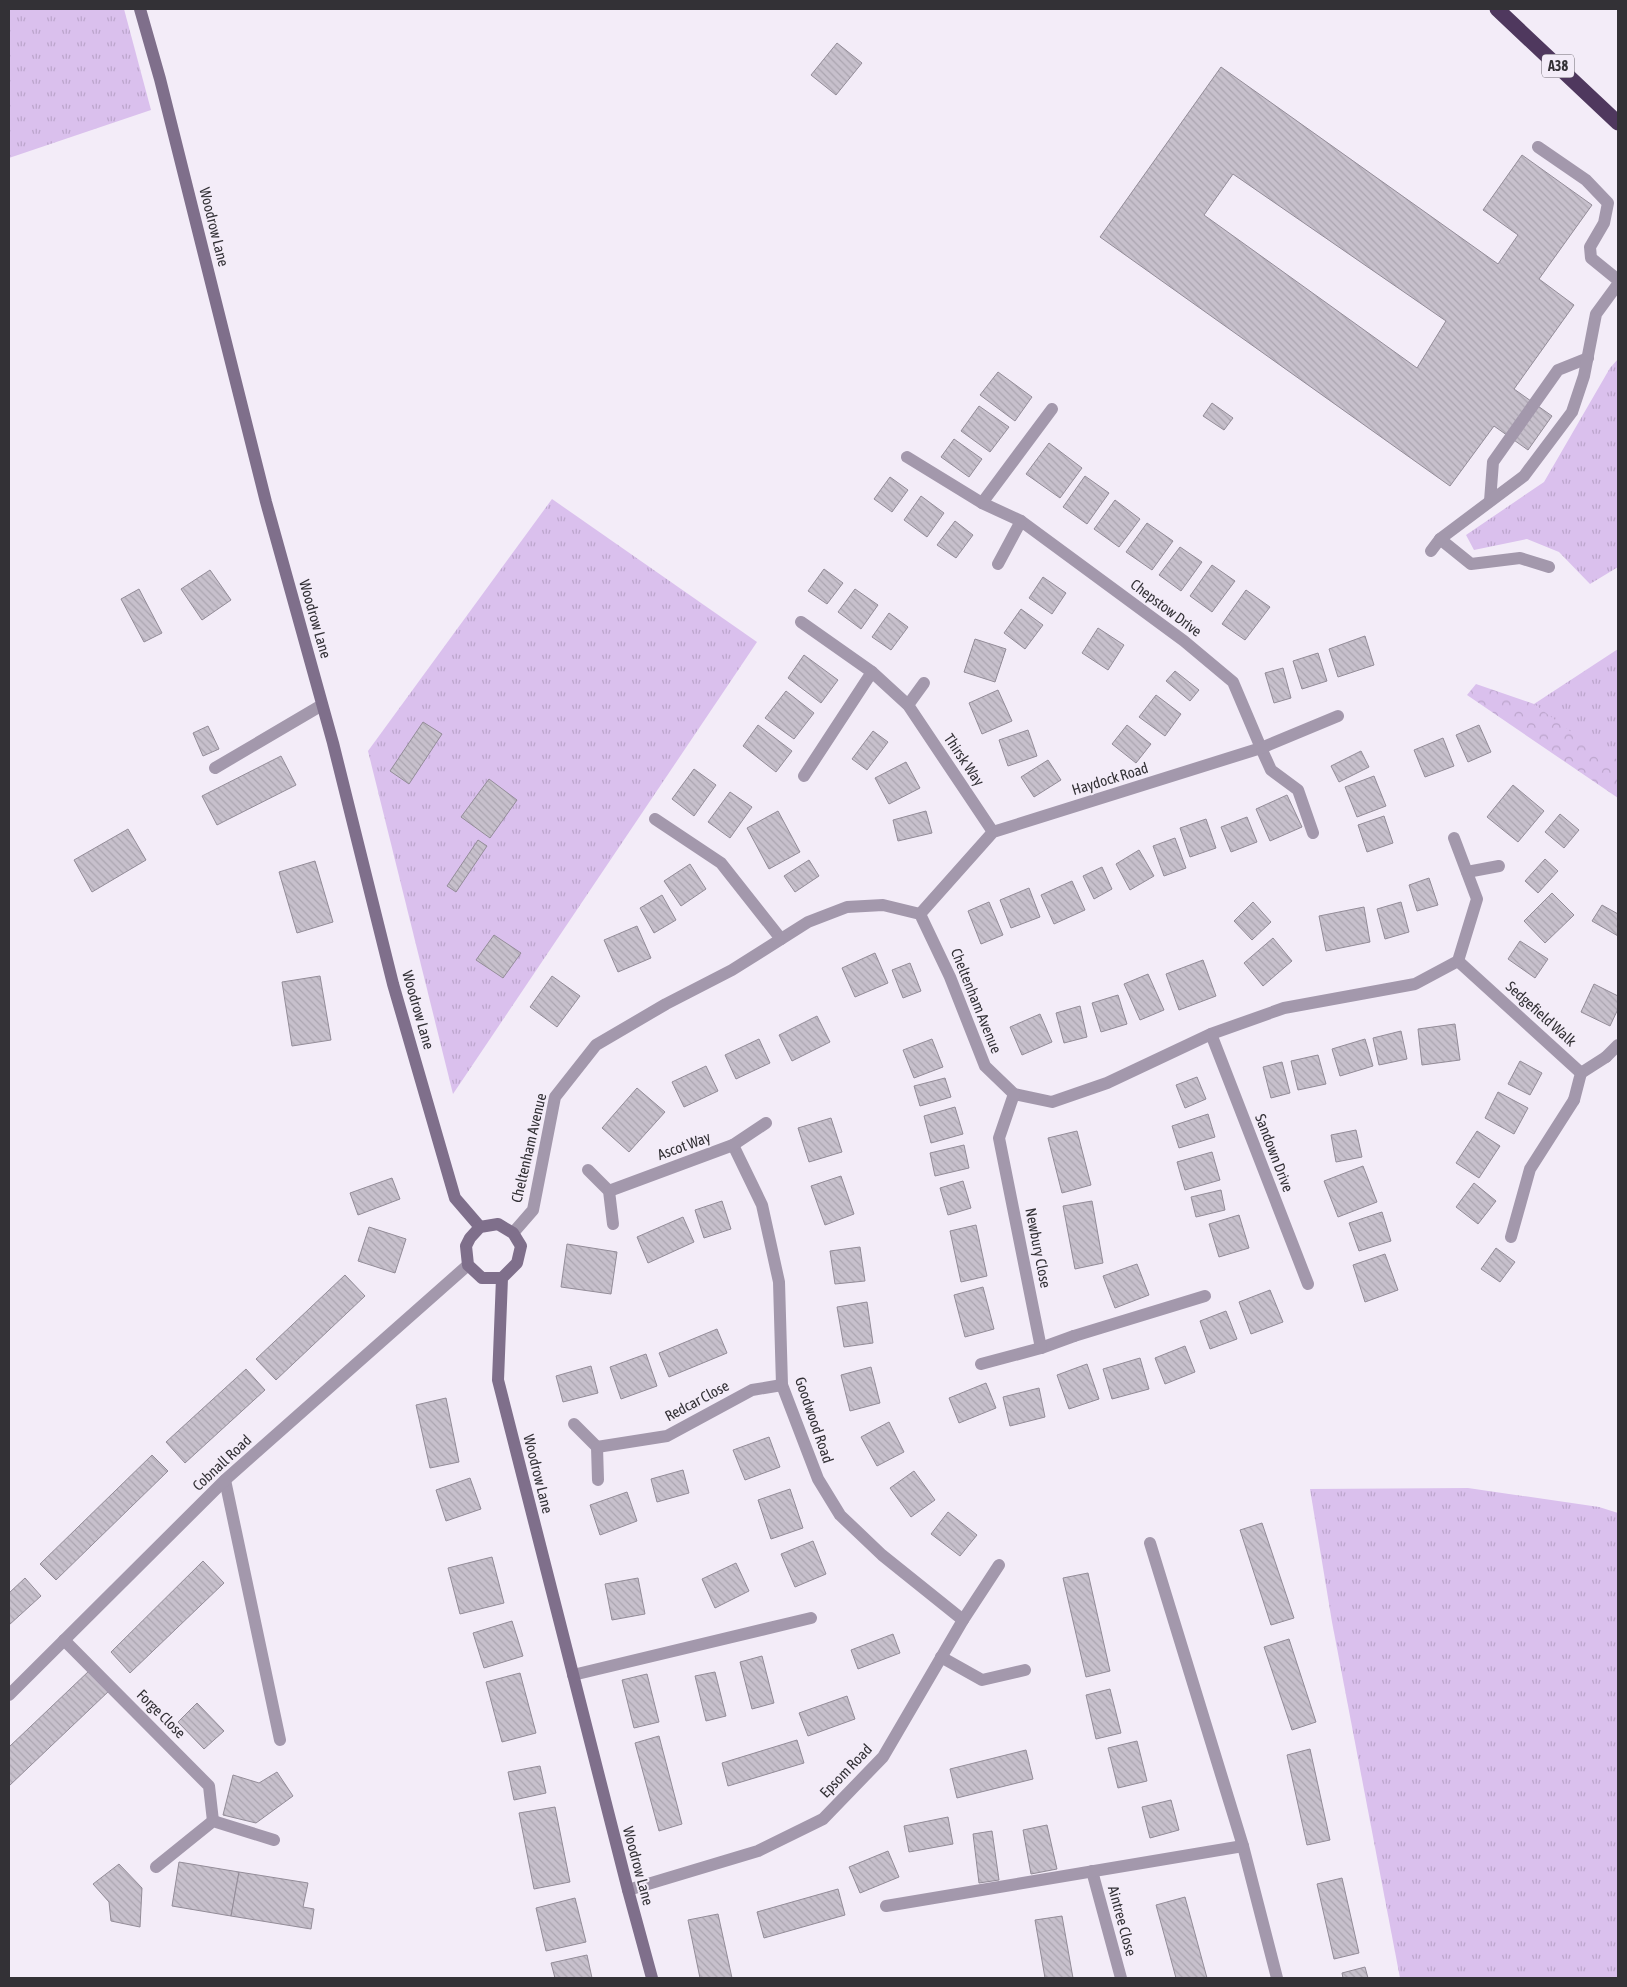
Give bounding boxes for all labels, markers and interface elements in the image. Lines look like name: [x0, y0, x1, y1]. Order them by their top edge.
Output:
road number: A38: [1542, 54, 1574, 78]
street label: Woodrow Lane: [196, 186, 233, 268]
street label: Chepstow Drive: [1127, 575, 1205, 640]
street label: Woodrow Lane: [296, 578, 335, 660]
street label: Thirsk Way: [941, 731, 988, 789]
street label: Haydock Road: [1070, 759, 1150, 798]
street label: Cheltenham Avenue: [948, 946, 1005, 1056]
street label: Woodrow Lane: [399, 969, 438, 1051]
street label: Sedgefield Walk: [1503, 978, 1580, 1050]
street label: Cheltenham Avenue: [508, 1091, 549, 1204]
street label: Sandown Drive: [1252, 1112, 1297, 1194]
street label: Ascot Way: [655, 1128, 713, 1163]
street label: Newbury Close: [1022, 1206, 1055, 1290]
street label: Goodwood Road: [792, 1375, 837, 1465]
street label: Redcar Close: [662, 1377, 732, 1425]
street label: Cobnall Road: [189, 1431, 254, 1494]
street label: Woodrow Lane: [520, 1433, 557, 1515]
street label: Forge Close: [134, 1686, 189, 1742]
street label: Epsom Road: [816, 1741, 875, 1801]
street label: Woodrow Lane: [620, 1825, 657, 1907]
street label: Aintree Close: [1105, 1884, 1140, 1958]

